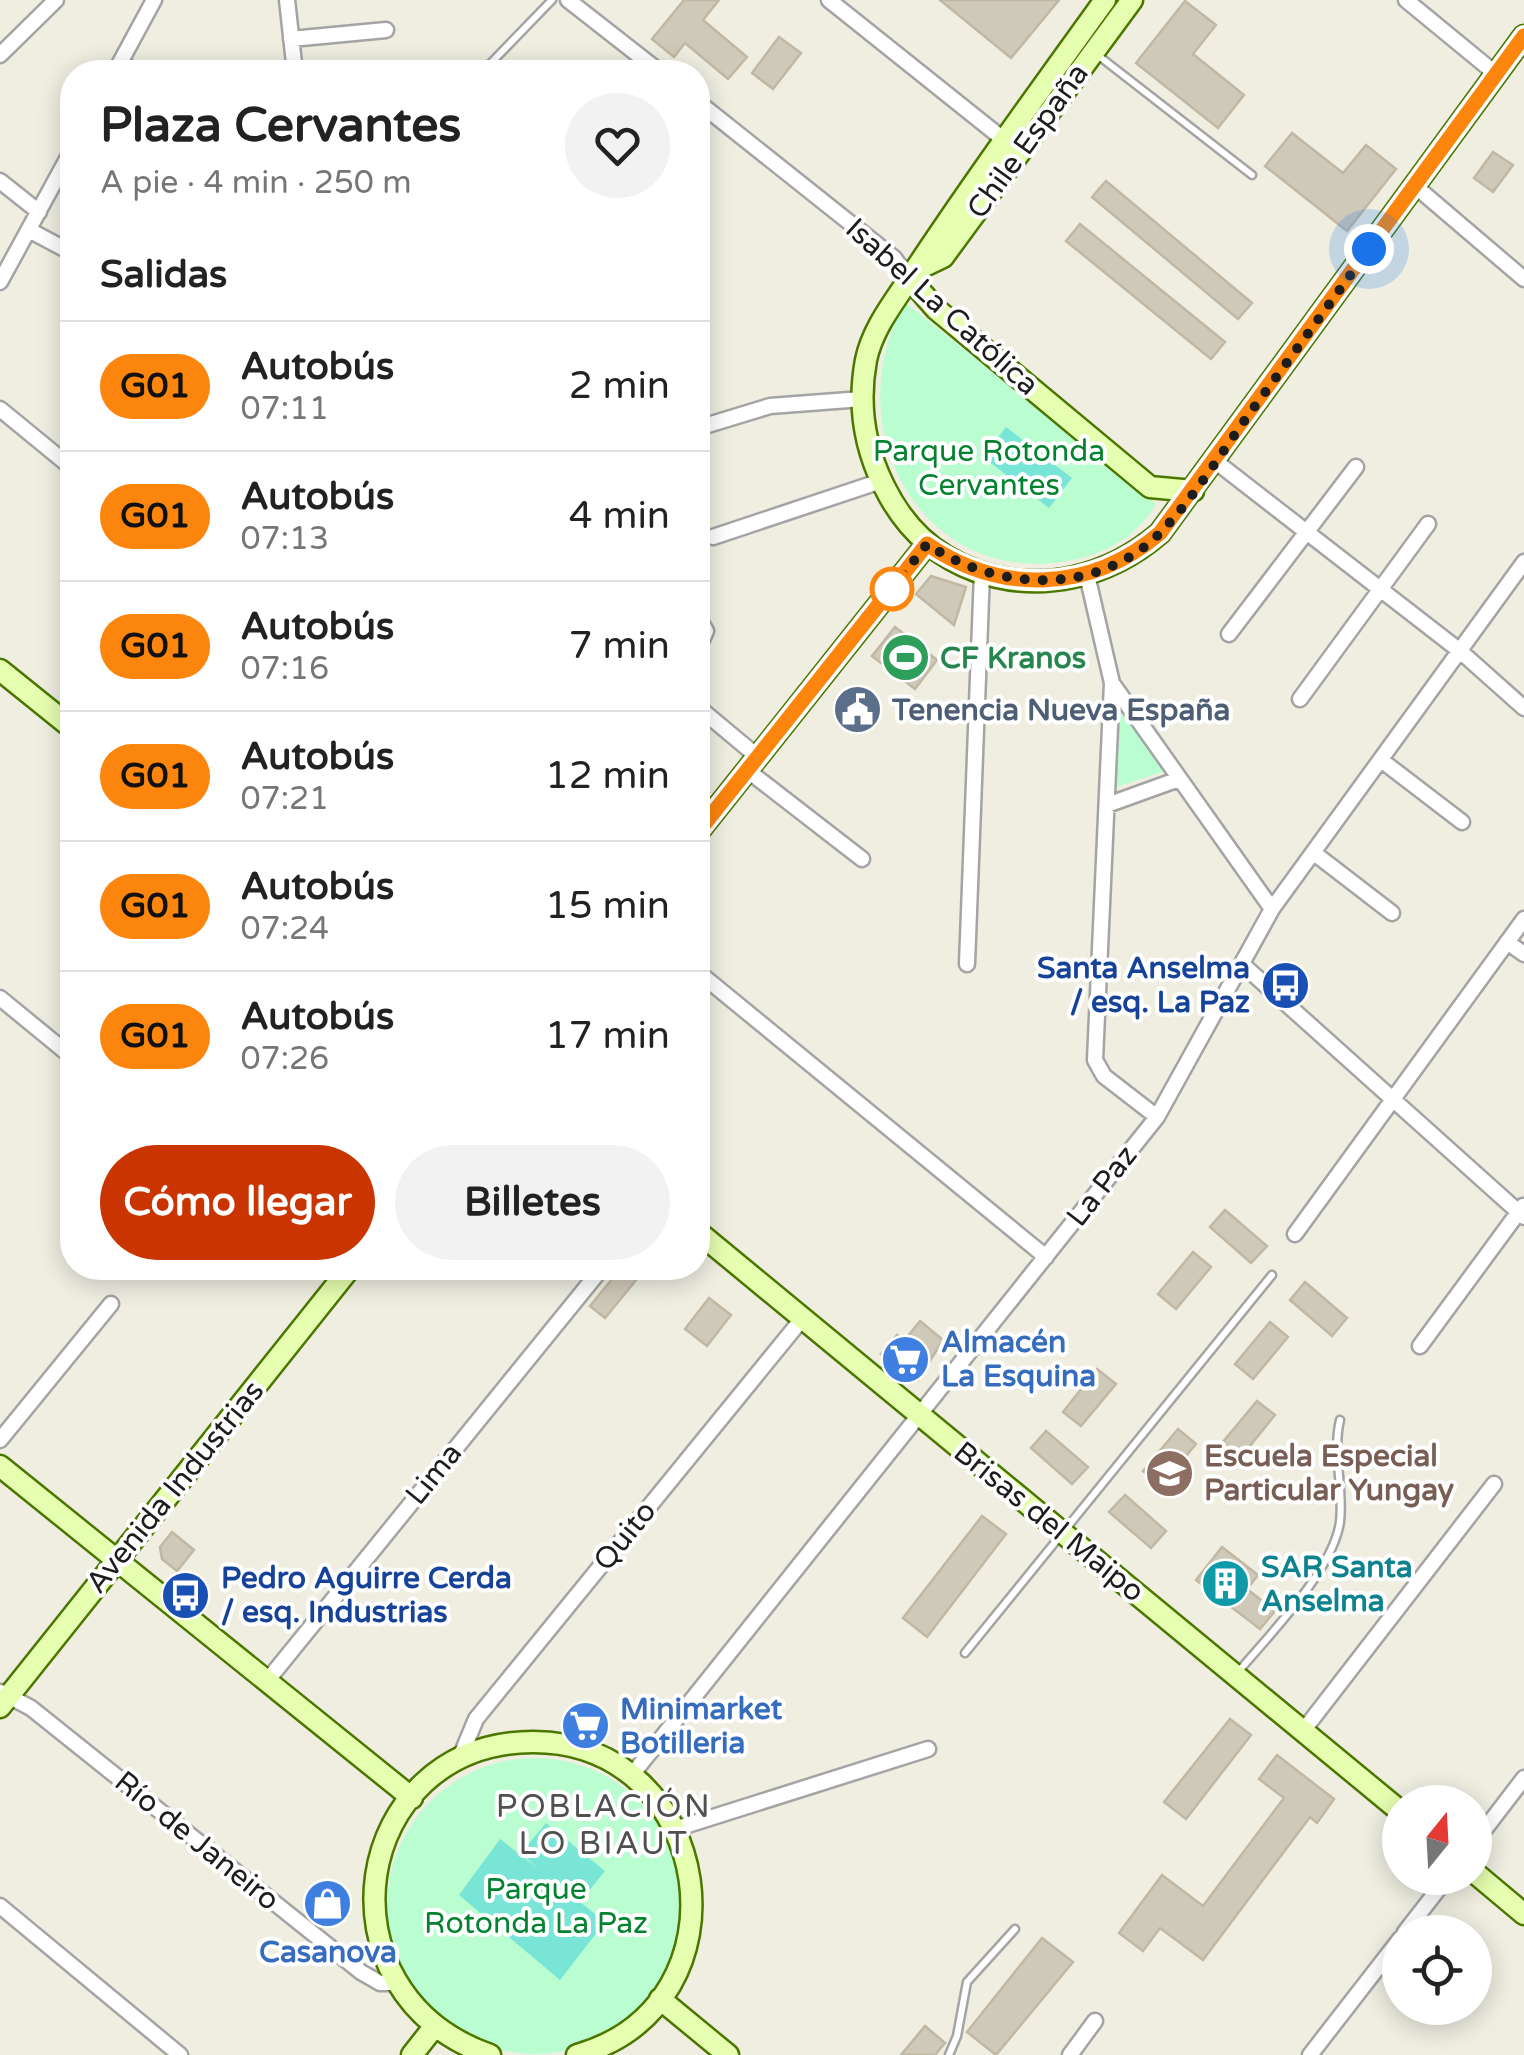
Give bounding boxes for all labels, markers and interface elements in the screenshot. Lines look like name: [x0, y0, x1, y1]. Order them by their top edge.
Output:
street label: Chile España: [959, 56, 1097, 226]
button: heart: [565, 93, 670, 198]
text: Plaza Cervantes: [100, 97, 461, 155]
text: A pie · 4 min · 250 m: [100, 164, 412, 202]
street label: Isabel La Católica: [838, 211, 1046, 403]
your location: [1344, 224, 1394, 274]
text: Salidas: [100, 252, 227, 298]
text: Autobús: [240, 344, 394, 390]
text: 2 min: [569, 363, 670, 409]
text: G01: [120, 365, 190, 407]
text: 07:11: [240, 390, 329, 428]
park label: Parque Rotonda Cervantes: [873, 433, 1105, 504]
text: Autobús: [240, 474, 394, 520]
text: 4 min: [569, 493, 670, 539]
text: G01: [120, 495, 190, 537]
text: 07:13: [240, 520, 329, 558]
unlabelled marker: [871, 568, 913, 610]
text: Autobús: [240, 604, 394, 650]
text: 7 min: [569, 623, 670, 669]
text: G01: [120, 625, 190, 667]
sports icon: CF Kranos: [879, 632, 931, 684]
place label: CF Kranos: [940, 640, 1086, 677]
text: 07:16: [240, 650, 329, 688]
public building icon: Tenencia Nueva España: [831, 684, 883, 736]
place label: Tenencia Nueva España: [891, 692, 1230, 729]
text: Autobús: [240, 734, 394, 780]
text: 12 min: [545, 753, 670, 799]
text: G01: [120, 755, 190, 797]
text: 07:21: [240, 780, 329, 818]
text: Autobús: [240, 864, 394, 910]
text: 15 min: [545, 883, 670, 929]
text: G01: [120, 885, 190, 927]
text: 07:24: [240, 910, 329, 948]
place label: Santa Anselma / esq. La Paz: [1037, 950, 1250, 1021]
bus stop icon: Santa Anselma / esq. La Paz: [1259, 959, 1311, 1011]
text: Autobús: [240, 994, 394, 1040]
text: 17 min: [545, 1013, 670, 1059]
text: G01: [120, 1015, 190, 1057]
text: 07:26: [240, 1040, 329, 1078]
street label: La Paz: [1059, 1138, 1145, 1234]
button: Cómo llegar: [100, 1145, 375, 1260]
button: Billetes: [395, 1145, 670, 1260]
place label: Almacén La Esquina: [941, 1324, 1096, 1395]
supermarket icon: Almacén La Esquina: [880, 1333, 932, 1385]
street label: Avenida Industrias: [78, 1373, 272, 1601]
street label: Brisas del Maipo: [946, 1434, 1152, 1610]
street label: Lima: [398, 1435, 470, 1513]
place label: Escuela Especial Particular Yungay: [1204, 1438, 1454, 1509]
school or university icon: Escuela Especial Particular Yungay: [1143, 1447, 1195, 1499]
street label: Quito: [586, 1494, 664, 1578]
place label: SAR Santa Anselma: [1261, 1549, 1413, 1620]
building icon: SAR Santa Anselma: [1200, 1558, 1252, 1610]
place label: Pedro Aguirre Cerda / esq. Industrias: [221, 1560, 512, 1631]
bus stop icon: Pedro Aguirre Cerda / esq. Industrias: [160, 1569, 212, 1621]
place label: Minimarket Botilleria: [620, 1691, 783, 1762]
supermarket icon: Minimarket Botilleria: [559, 1700, 611, 1752]
street label: Río de Janeiro: [107, 1763, 287, 1919]
north arrow: [1382, 1785, 1492, 1895]
map controls: [1382, 1785, 1492, 2025]
district label: POBLACIÓN LO BIAUT: [496, 1787, 712, 1863]
park label: Parque Rotonda La Paz: [424, 1871, 648, 1942]
shop icon: Casanova: [302, 1877, 354, 1929]
button: locate: [1382, 1915, 1492, 2025]
place label: Casanova: [259, 1934, 397, 1971]

